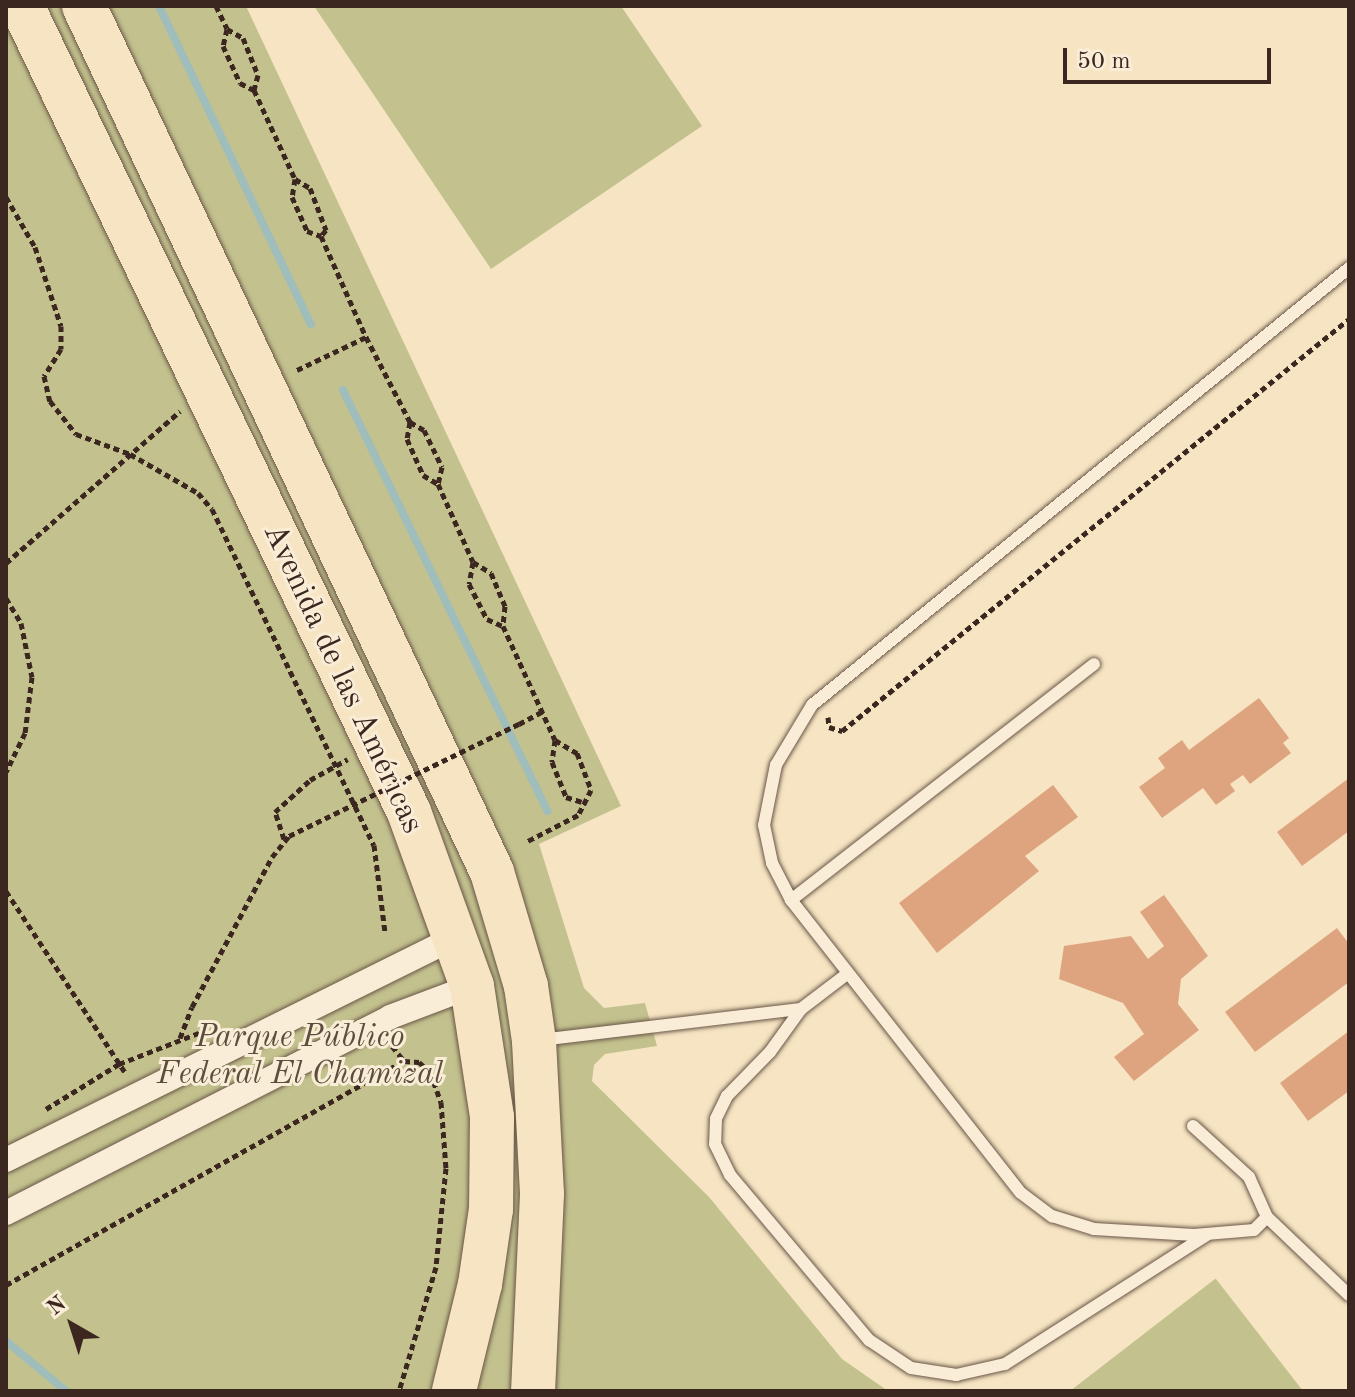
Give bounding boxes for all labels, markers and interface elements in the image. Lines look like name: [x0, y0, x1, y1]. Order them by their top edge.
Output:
scale bar: [1067, 32, 1275, 82]
text: 50 m: [1077, 50, 1131, 74]
street label: Avenida de las Américas: [253, 518, 431, 840]
park label: Parque Público Federal El Chamizal: [157, 1020, 443, 1095]
north arrow: [32, 1285, 112, 1365]
text: N: [43, 1293, 70, 1320]

